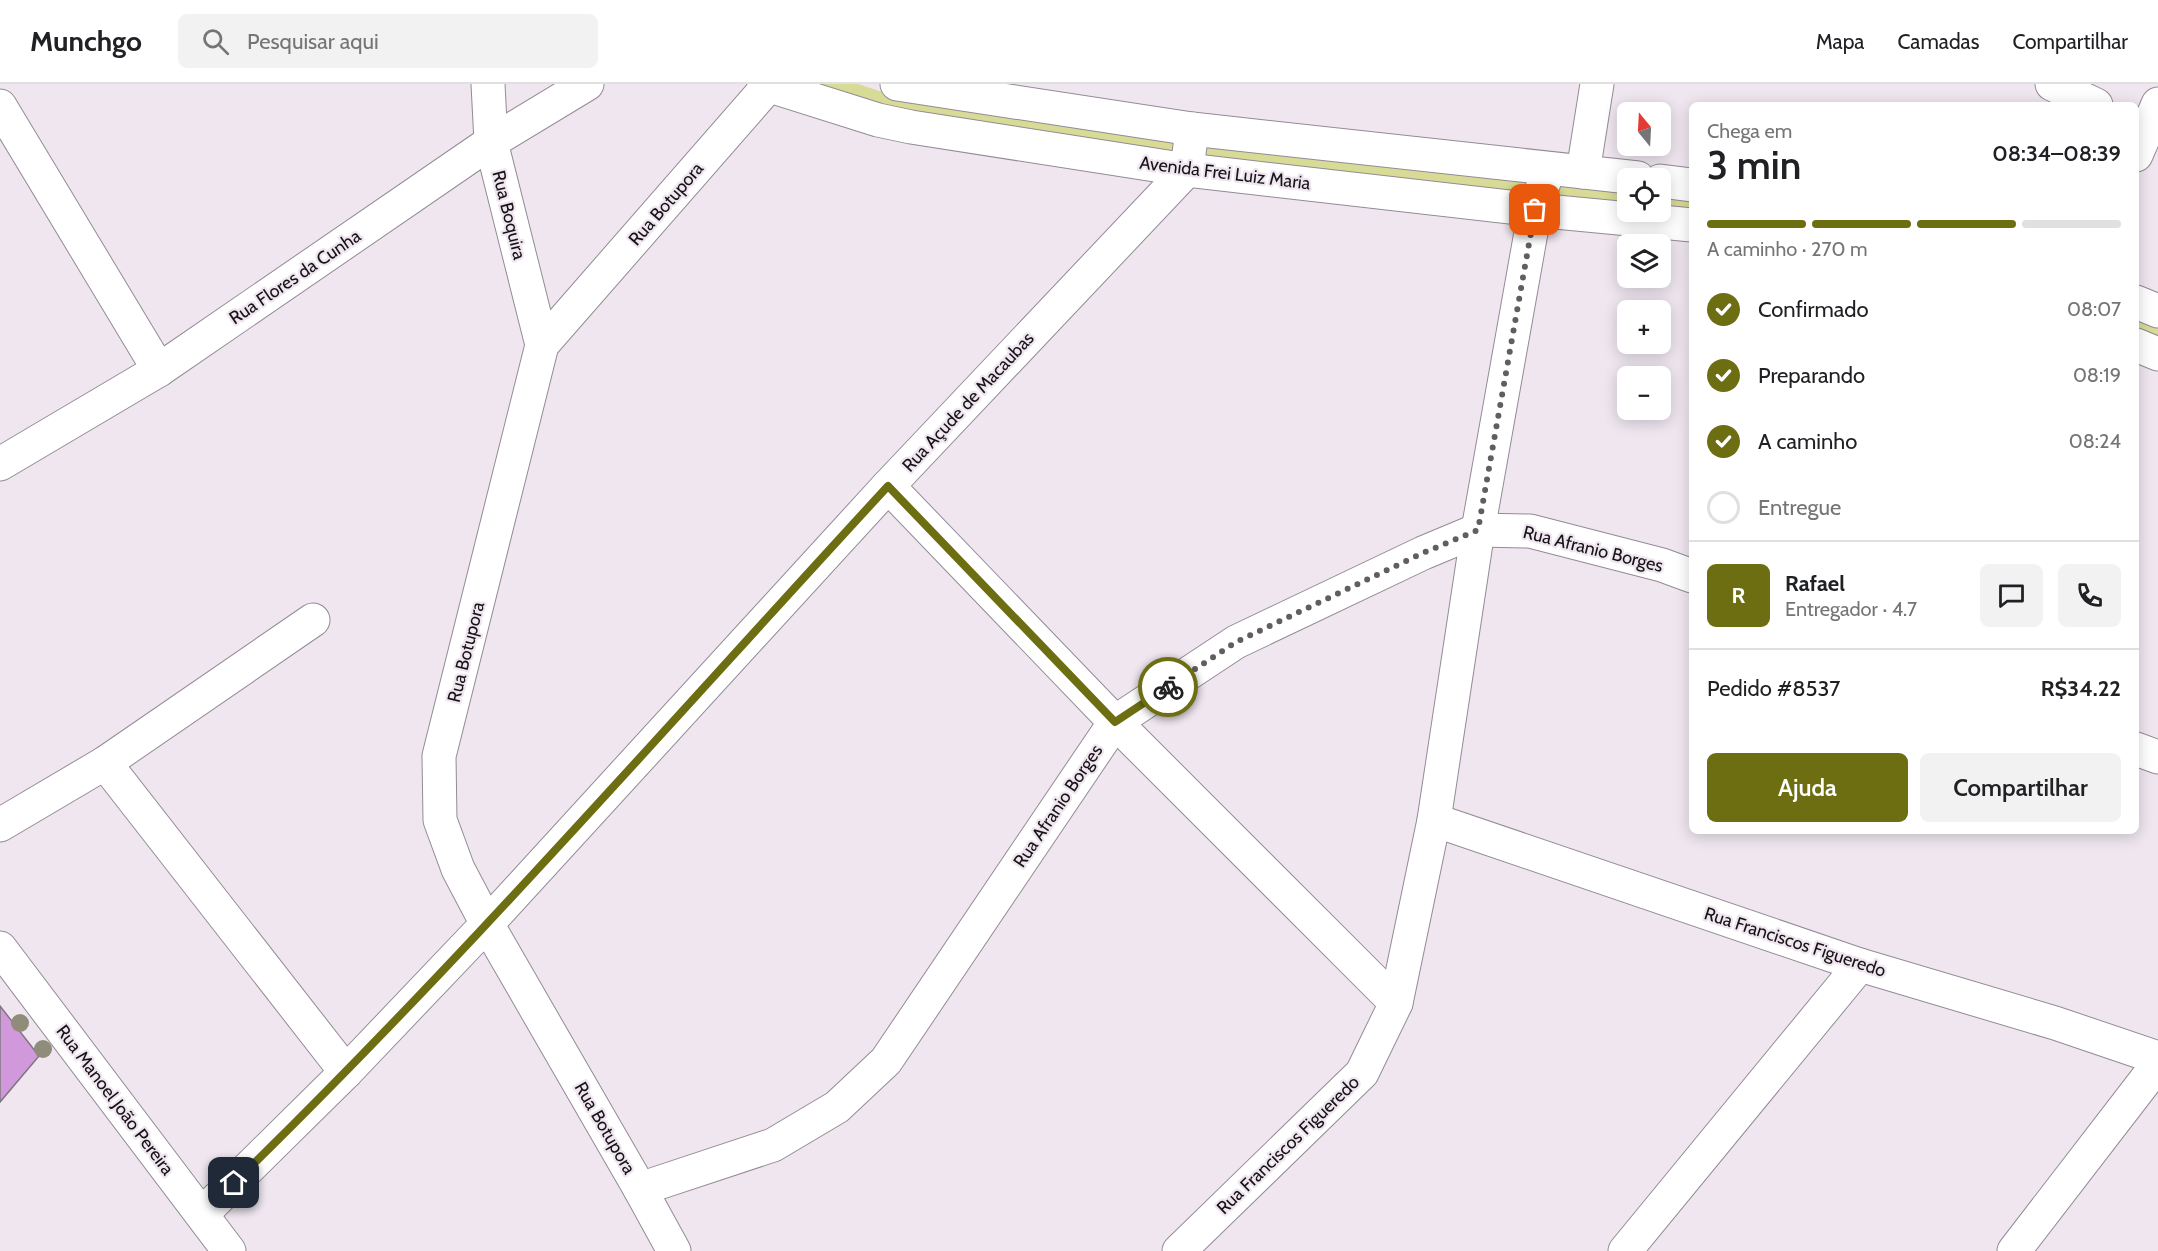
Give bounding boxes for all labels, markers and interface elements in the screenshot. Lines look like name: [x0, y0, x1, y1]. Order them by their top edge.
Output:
search box: [178, 14, 598, 68]
text: Munchgo: [30, 24, 142, 58]
icon: search: [199, 25, 232, 58]
text: Pesquisar aqui: [247, 28, 379, 55]
text: Mapa: [1816, 29, 1864, 54]
text: Camadas: [1897, 29, 1979, 54]
text: Compartilhar: [2012, 29, 2128, 54]
north arrow: [1617, 102, 1671, 156]
map controls: [1617, 102, 1671, 420]
text: Chega em: [1707, 119, 1792, 143]
text: 08:34–08:39: [1992, 140, 2121, 167]
text: 3 min: [1707, 141, 1801, 189]
street label: Avenida Frei Luiz Maria: [1138, 152, 1312, 194]
street label: Rua Botupora: [624, 158, 708, 250]
street label: Rua Boquira: [487, 168, 531, 262]
button: locate: [1617, 168, 1671, 222]
pin: [1509, 184, 1560, 235]
icon: bag: [1518, 193, 1551, 226]
street label: Rua Flores da Cunha: [225, 225, 365, 329]
button: layers: [1617, 234, 1671, 288]
text: A caminho · 270 m: [1707, 237, 1867, 261]
icon: check: [1707, 293, 1740, 326]
text: Confirmado: [1758, 296, 1869, 323]
text: 08:07: [2067, 297, 2121, 321]
button: +: [1617, 300, 1671, 354]
street label: Rua Açude de Macaubas: [897, 327, 1039, 477]
icon: check: [1707, 359, 1740, 392]
text: Preparando: [1758, 362, 1865, 389]
text: 08:19: [2073, 363, 2121, 387]
button: −: [1617, 366, 1671, 420]
icon: check: [1707, 425, 1740, 458]
text: A caminho: [1758, 428, 1857, 455]
text: 08:24: [2069, 429, 2121, 453]
text: Entregue: [1758, 494, 1841, 521]
street label: Rua Afranio Borges: [1521, 521, 1665, 577]
button: chat: [1980, 564, 2043, 627]
button: phone: [2058, 564, 2121, 627]
text: Rafael: [1785, 570, 1845, 597]
text: R: [1732, 582, 1745, 609]
text: Entregador · 4.7: [1785, 597, 1917, 621]
street label: Rua Botupora: [443, 599, 489, 705]
courier: [1138, 657, 1198, 717]
icon: bike: [1152, 671, 1185, 704]
text: Pedido #8537: [1707, 675, 1840, 702]
text: R$34.22: [2041, 675, 2121, 702]
street label: Rua Afranio Borges: [1009, 740, 1107, 872]
button: Ajuda: [1707, 753, 1908, 822]
button: Compartilhar: [1920, 753, 2121, 822]
street label: Rua Franciscos Figueredo: [1701, 902, 1889, 982]
street label: Rua Manoel João Pereira: [51, 1021, 179, 1180]
street label: Rua Franciscos Figueredo: [1212, 1071, 1364, 1219]
street label: Rua Botupora: [570, 1078, 640, 1178]
pin: [208, 1157, 259, 1208]
icon: home: [217, 1166, 250, 1199]

